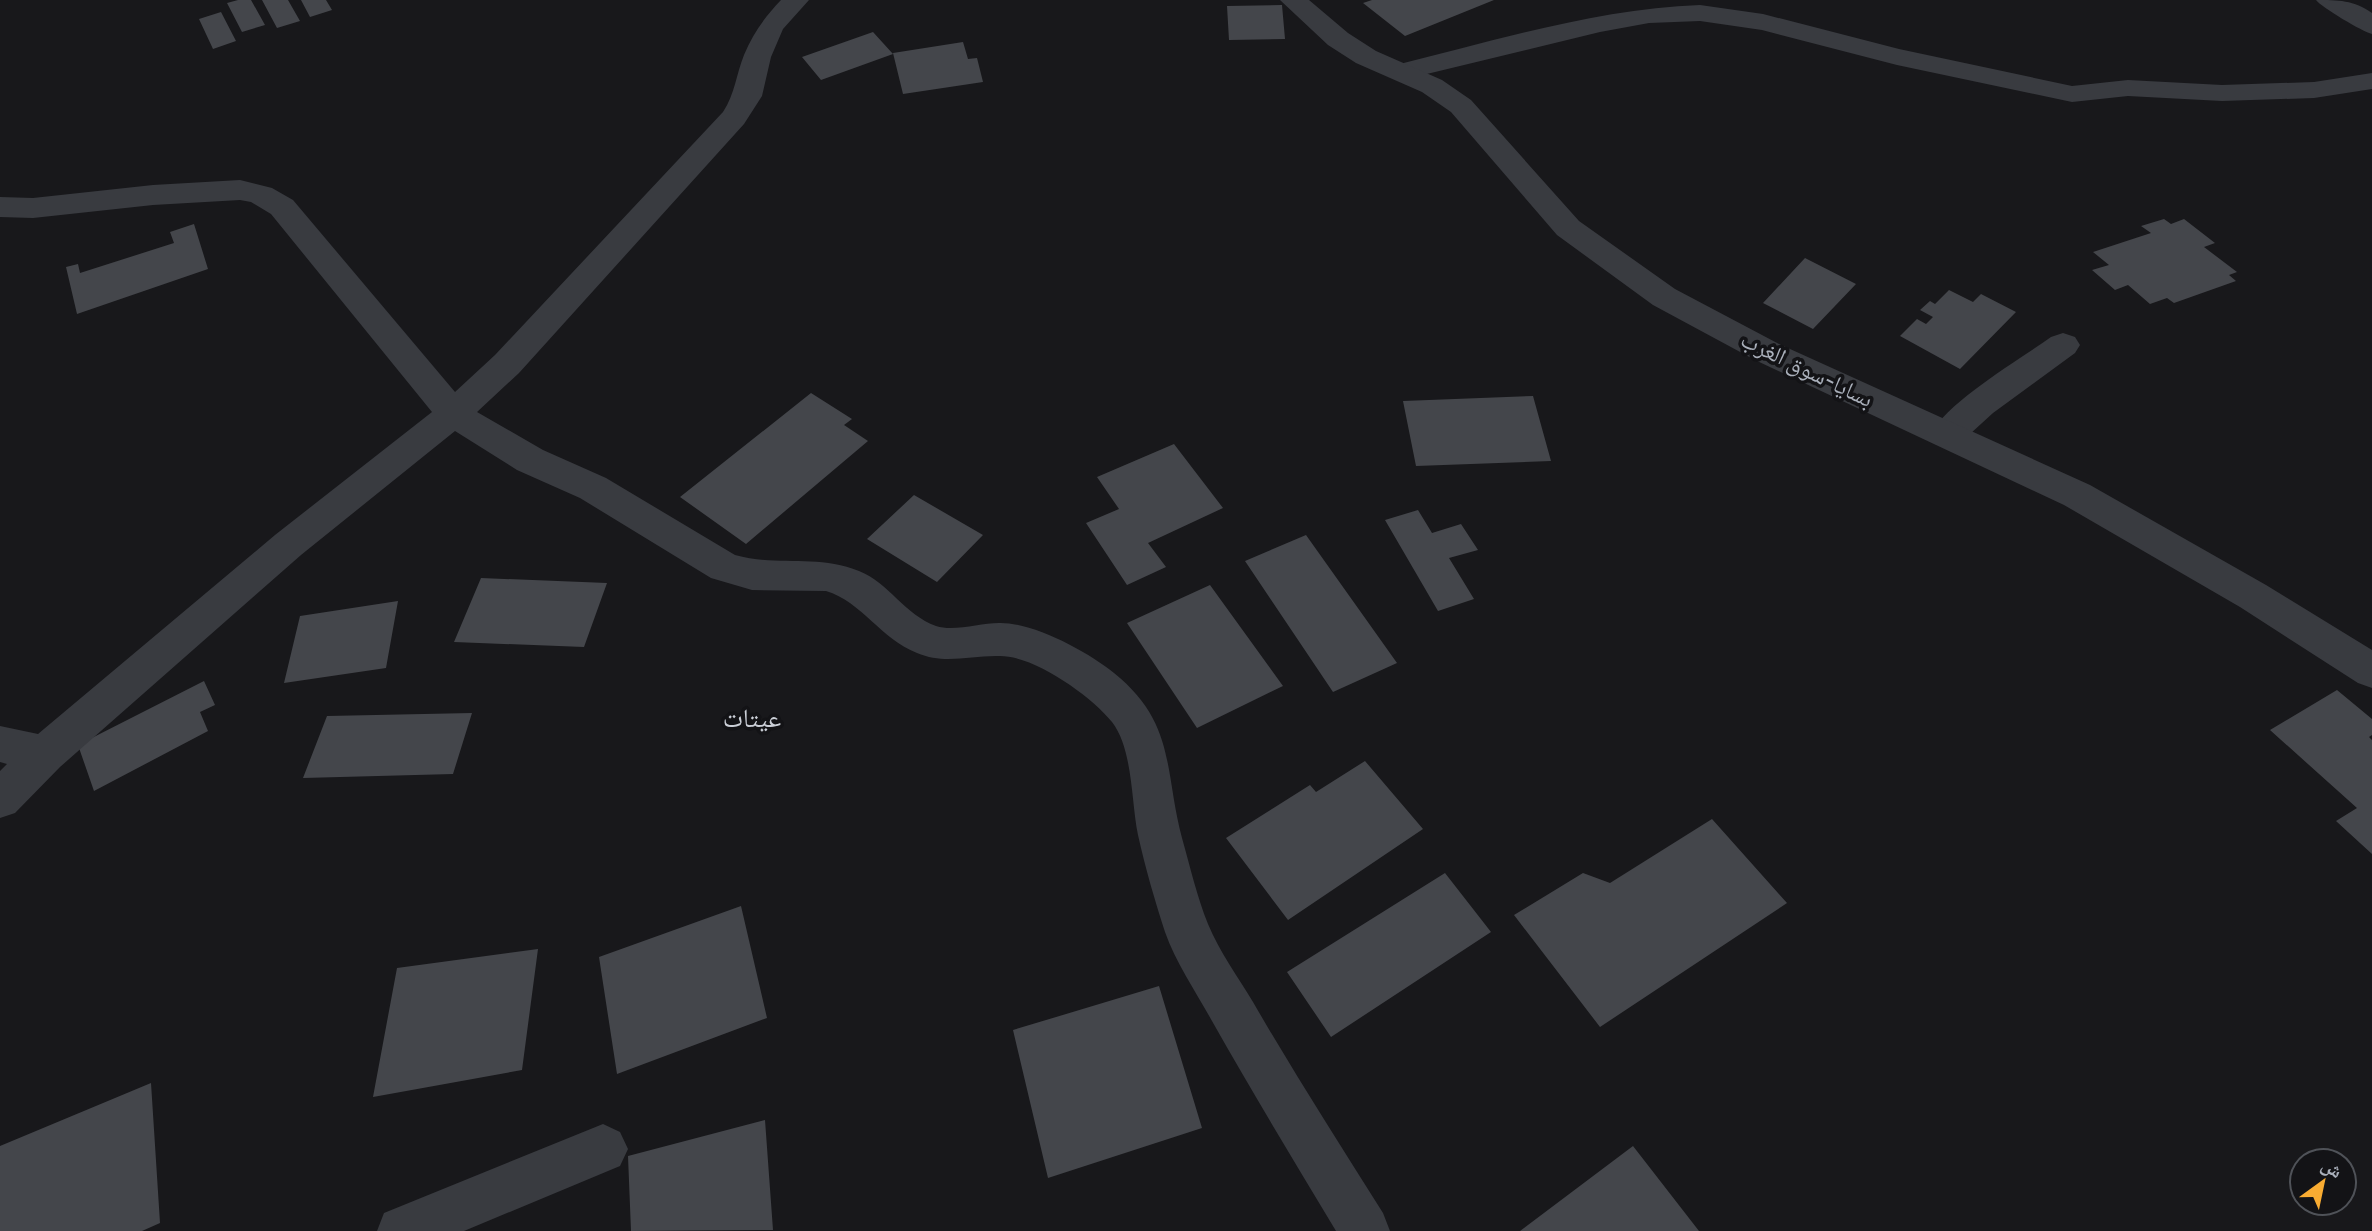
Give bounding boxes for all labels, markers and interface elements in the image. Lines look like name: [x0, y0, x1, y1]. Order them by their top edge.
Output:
street label: بسايا-سوق الغرب: [1736, 325, 1878, 413]
district label: عيتات: [723, 702, 781, 734]
north arrow: [2288, 1147, 2358, 1217]
text: ش: [2317, 1153, 2347, 1183]

